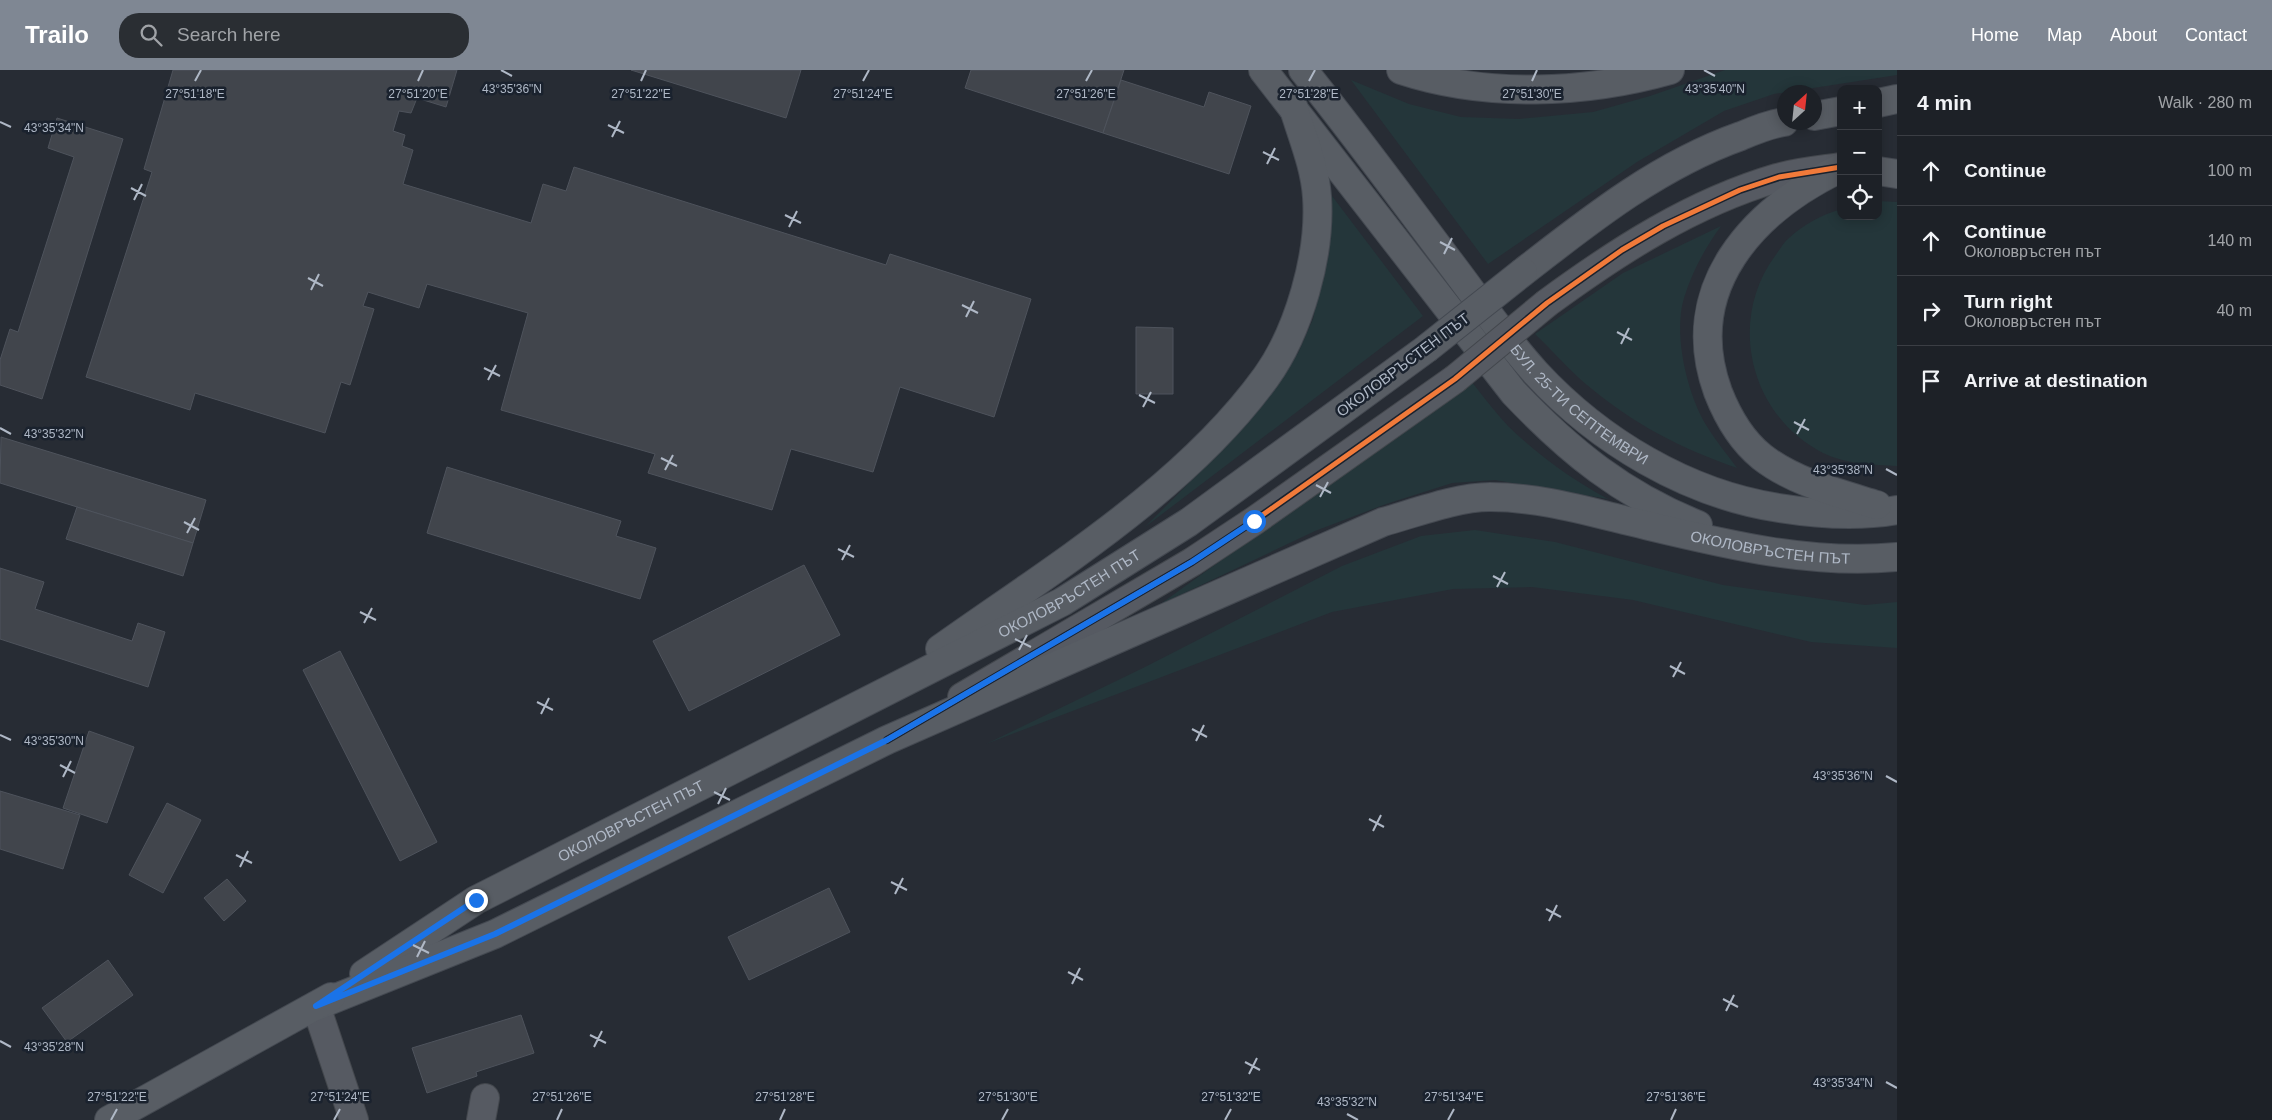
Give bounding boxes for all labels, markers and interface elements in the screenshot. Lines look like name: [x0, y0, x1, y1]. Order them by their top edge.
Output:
search box: [119, 13, 469, 58]
text: Trailo: [25, 21, 89, 48]
icon: search: [137, 21, 165, 49]
text: Search here: [177, 24, 281, 45]
text: Home: [1971, 25, 2019, 45]
text: Map: [2047, 25, 2082, 45]
text: About: [2110, 25, 2157, 45]
text: Contact: [2185, 25, 2247, 45]
text: 43°35'36"N: [482, 82, 542, 96]
text: 43°35'40"N: [1685, 82, 1745, 96]
north arrow: [1777, 85, 1822, 130]
map controls: [1837, 85, 1882, 220]
button: +: [1837, 85, 1882, 130]
text: 27°51'18"E: [165, 87, 225, 101]
text: 27°51'20"E: [388, 87, 448, 101]
text: 27°51'22"E: [611, 87, 671, 101]
text: 27°51'24"E: [833, 87, 893, 101]
text: 27°51'26"E: [1056, 87, 1116, 101]
text: 27°51'28"E: [1279, 87, 1339, 101]
text: 27°51'30"E: [1502, 87, 1562, 101]
text: 4 min: [1917, 91, 1972, 114]
text: Walk · 280 m: [2158, 94, 2252, 111]
text: 43°35'34"N: [24, 121, 84, 135]
button: −: [1837, 130, 1882, 175]
icon: ahead: [1917, 157, 1945, 185]
text: Continue: [1964, 160, 2046, 181]
text: 100 m: [2208, 162, 2252, 179]
button: locate: [1837, 175, 1882, 220]
text: Continue: [1964, 221, 2046, 242]
icon: ahead: [1917, 227, 1945, 255]
text: 140 m: [2208, 232, 2252, 249]
text: Околовръстен път: [1964, 243, 2101, 260]
text: Turn right: [1964, 291, 2052, 312]
icon: right: [1917, 297, 1945, 325]
text: 40 m: [2216, 302, 2252, 319]
street label: ОКОЛОВРЪСТЕН ПЪТ: [1333, 309, 1472, 420]
text: Околовръстен път: [1964, 313, 2101, 330]
street label: БУЛ. 25-ТИ СЕПТЕМВРИ: [1507, 341, 1651, 468]
icon: arrive: [1917, 367, 1945, 395]
text: Arrive at destination: [1964, 370, 2148, 391]
text: 43°35'32"N: [24, 427, 84, 441]
text: 43°35'38"N: [1813, 463, 1873, 477]
route start: [1243, 510, 1266, 533]
street label: ОКОЛОВРЪСТЕН ПЪТ: [1689, 527, 1851, 567]
street label: ОКОЛОВРЪСТЕН ПЪТ: [995, 546, 1143, 641]
text: 43°35'30"N: [24, 734, 84, 748]
text: 43°35'36"N: [1813, 769, 1873, 783]
street label: ОКОЛОВРЪСТЕН ПЪТ: [555, 777, 707, 865]
route end: [465, 889, 488, 912]
text: 43°35'28"N: [24, 1040, 84, 1054]
text: 43°35'34"N: [1813, 1076, 1873, 1090]
text: 27°51'22"E: [87, 1090, 147, 1104]
text: 27°51'24"E: [310, 1090, 370, 1104]
text: 27°51'26"E: [532, 1090, 592, 1104]
text: 27°51'28"E: [755, 1090, 815, 1104]
text: 27°51'30"E: [978, 1090, 1038, 1104]
text: 27°51'32"E: [1201, 1090, 1261, 1104]
text: 27°51'34"E: [1424, 1090, 1484, 1104]
text: 27°51'36"E: [1646, 1090, 1706, 1104]
text: 43°35'32"N: [1317, 1095, 1377, 1109]

